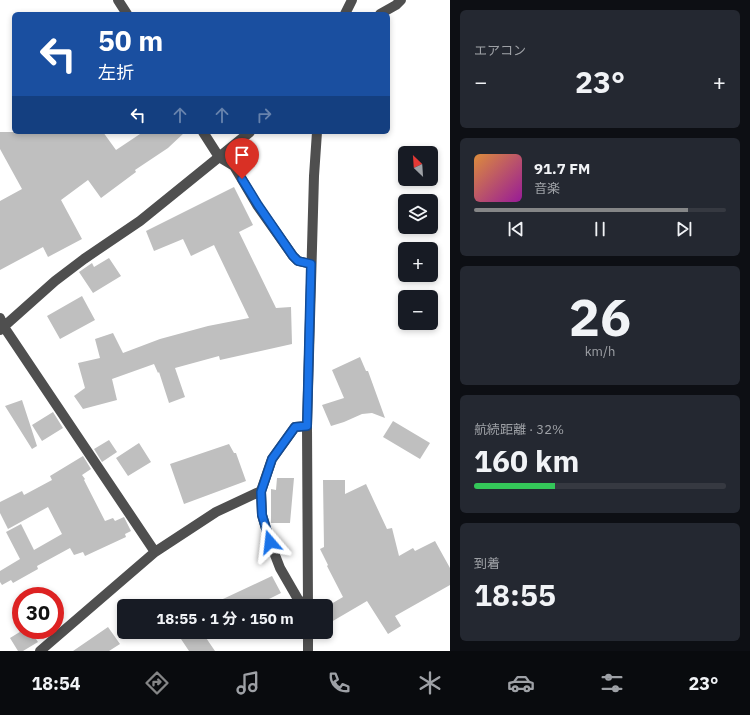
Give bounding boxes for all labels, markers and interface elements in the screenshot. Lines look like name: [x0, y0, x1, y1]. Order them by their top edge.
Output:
text: 50 m: [98, 22, 163, 59]
icon: left: [32, 28, 84, 80]
text: エアコン: [474, 42, 526, 59]
text: 左折: [98, 61, 134, 84]
text: 23°: [575, 62, 625, 101]
text: −: [474, 67, 487, 96]
text: +: [713, 67, 726, 96]
icon: left: [127, 104, 149, 126]
icon: ahead: [169, 104, 191, 126]
icon: ahead: [211, 104, 233, 126]
icon: right: [253, 104, 275, 126]
pin: [225, 138, 259, 179]
icon: arrive: [231, 144, 253, 166]
north arrow: [398, 146, 438, 186]
map controls: [398, 146, 438, 330]
text: 91.7 FM: [534, 159, 590, 178]
text: 音楽: [534, 180, 560, 197]
button: layers: [398, 194, 438, 234]
icon: previous: [505, 218, 527, 240]
icon: pause: [589, 218, 611, 240]
icon: next: [673, 218, 695, 240]
button: +: [398, 242, 438, 282]
text: 26: [569, 283, 631, 350]
button: −: [398, 290, 438, 330]
text: km/h: [585, 343, 615, 360]
text: 航続距離 · 32%: [474, 421, 564, 438]
text: 160 km: [474, 441, 579, 480]
position arrow: [249, 521, 291, 563]
text: 到着: [474, 555, 500, 572]
text: 18:55: [474, 575, 556, 614]
speed limit sign: 30: [12, 587, 64, 639]
text: 18:55 · 1 分 · 150 m: [156, 609, 294, 628]
icon: directions: [143, 669, 171, 697]
icon: music: [234, 669, 262, 697]
icon: phone: [325, 669, 353, 697]
icon: climate: [416, 669, 444, 697]
icon: car: [507, 669, 535, 697]
icon: filters: [598, 669, 626, 697]
text: 18:54: [31, 672, 81, 695]
text: 23°: [688, 672, 719, 695]

